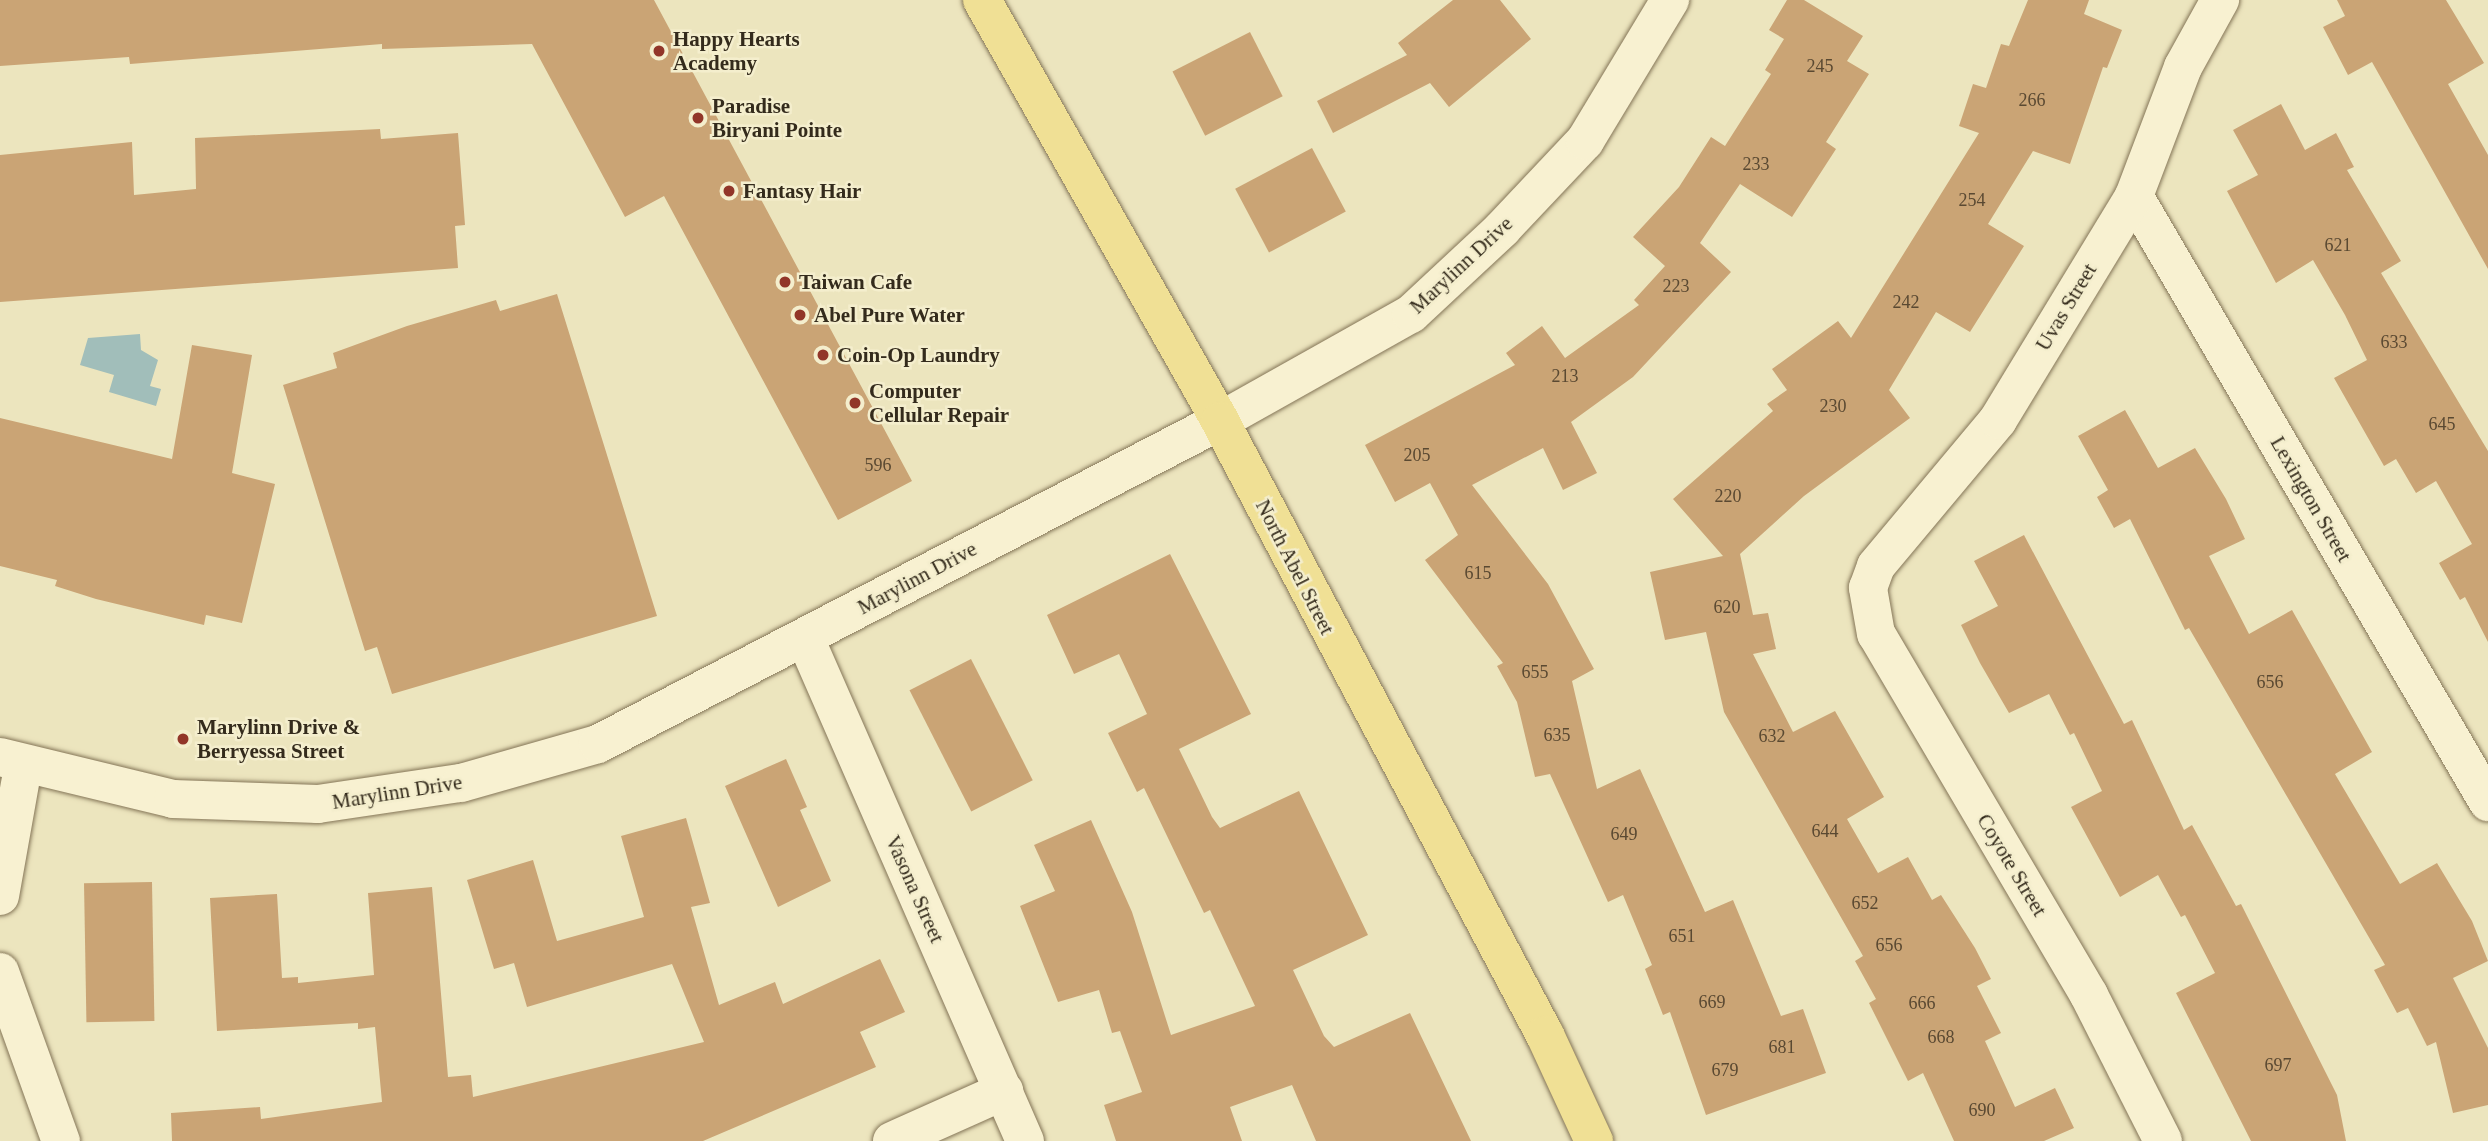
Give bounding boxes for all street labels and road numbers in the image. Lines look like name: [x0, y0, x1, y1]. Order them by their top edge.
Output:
street label: Marylinn Drive: [1404, 211, 1518, 319]
street label: Uvas Street: [2030, 259, 2102, 355]
street label: Lexington Street: [2265, 432, 2357, 566]
street label: North Abel Street: [1250, 495, 1340, 639]
street label: Marylinn Drive: [853, 536, 981, 620]
street label: Marylinn Drive: [330, 769, 464, 815]
street label: Coyote Street: [1972, 809, 2052, 921]
street label: Vasona Street: [880, 831, 950, 947]

